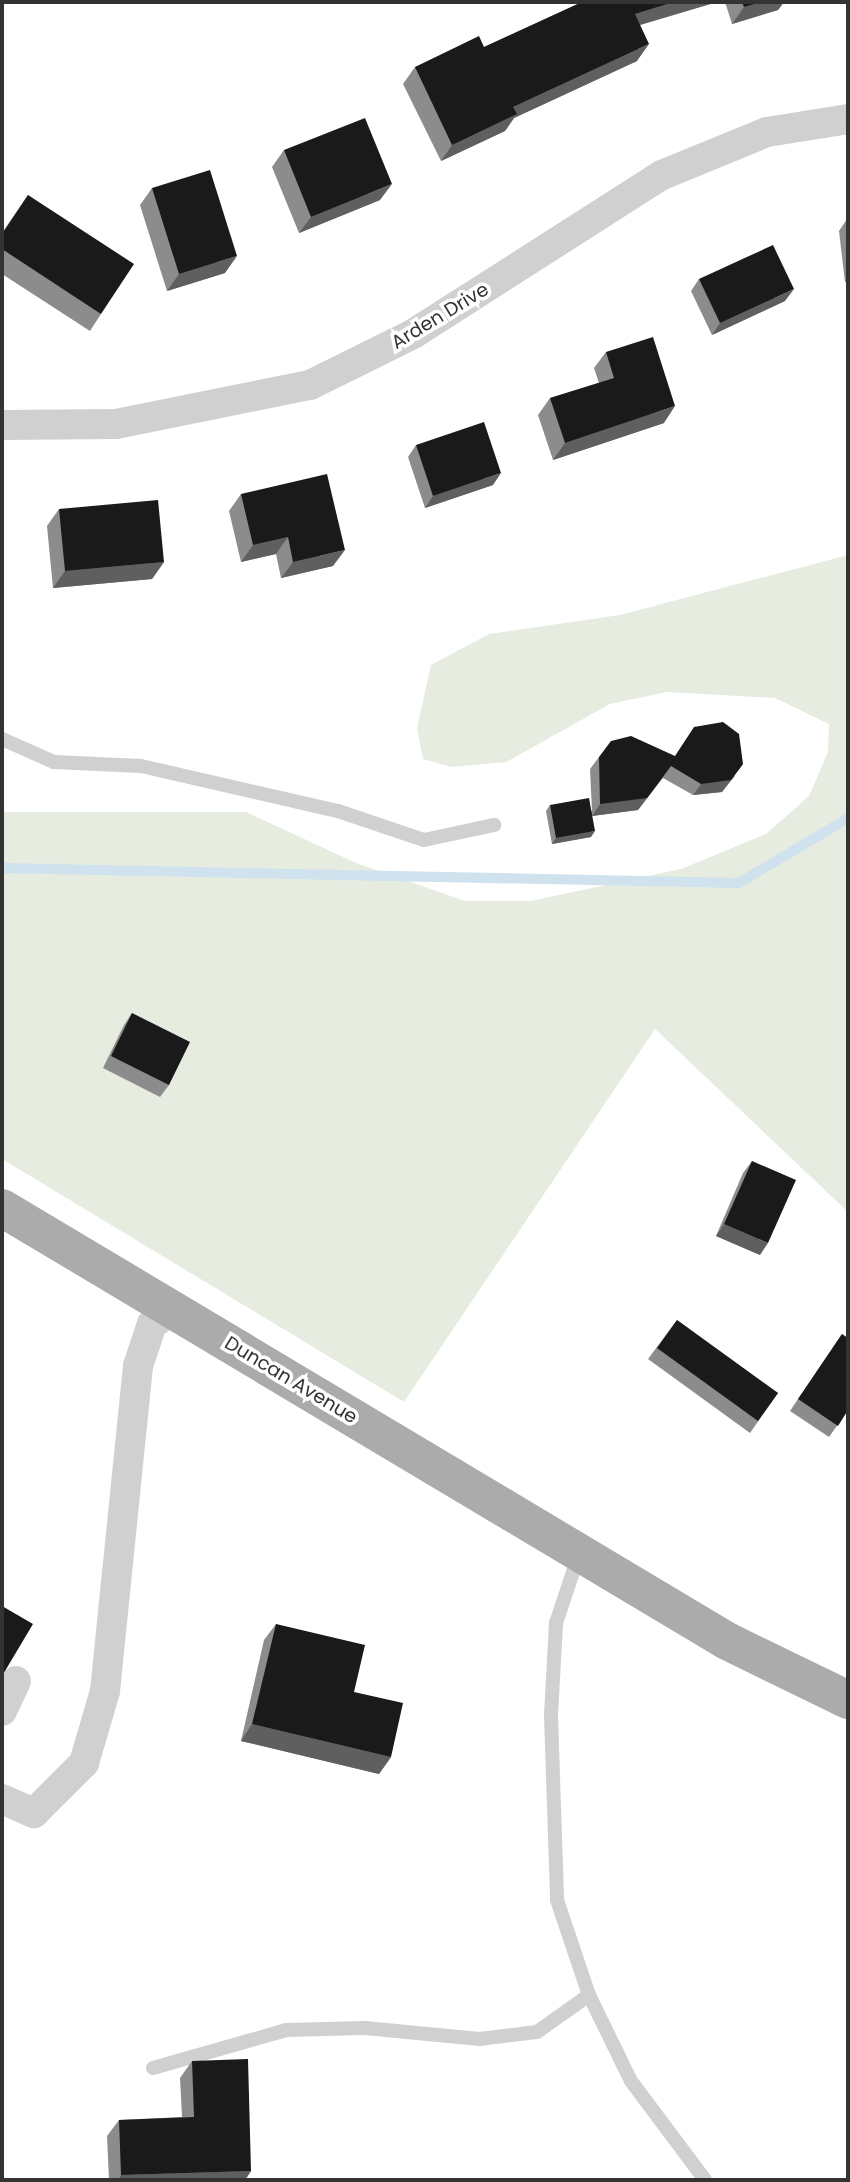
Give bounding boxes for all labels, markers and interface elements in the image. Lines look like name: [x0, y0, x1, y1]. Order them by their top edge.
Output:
street label: Arden Drive: [387, 278, 493, 354]
street label: Duncan Avenue: [221, 1331, 361, 1429]

